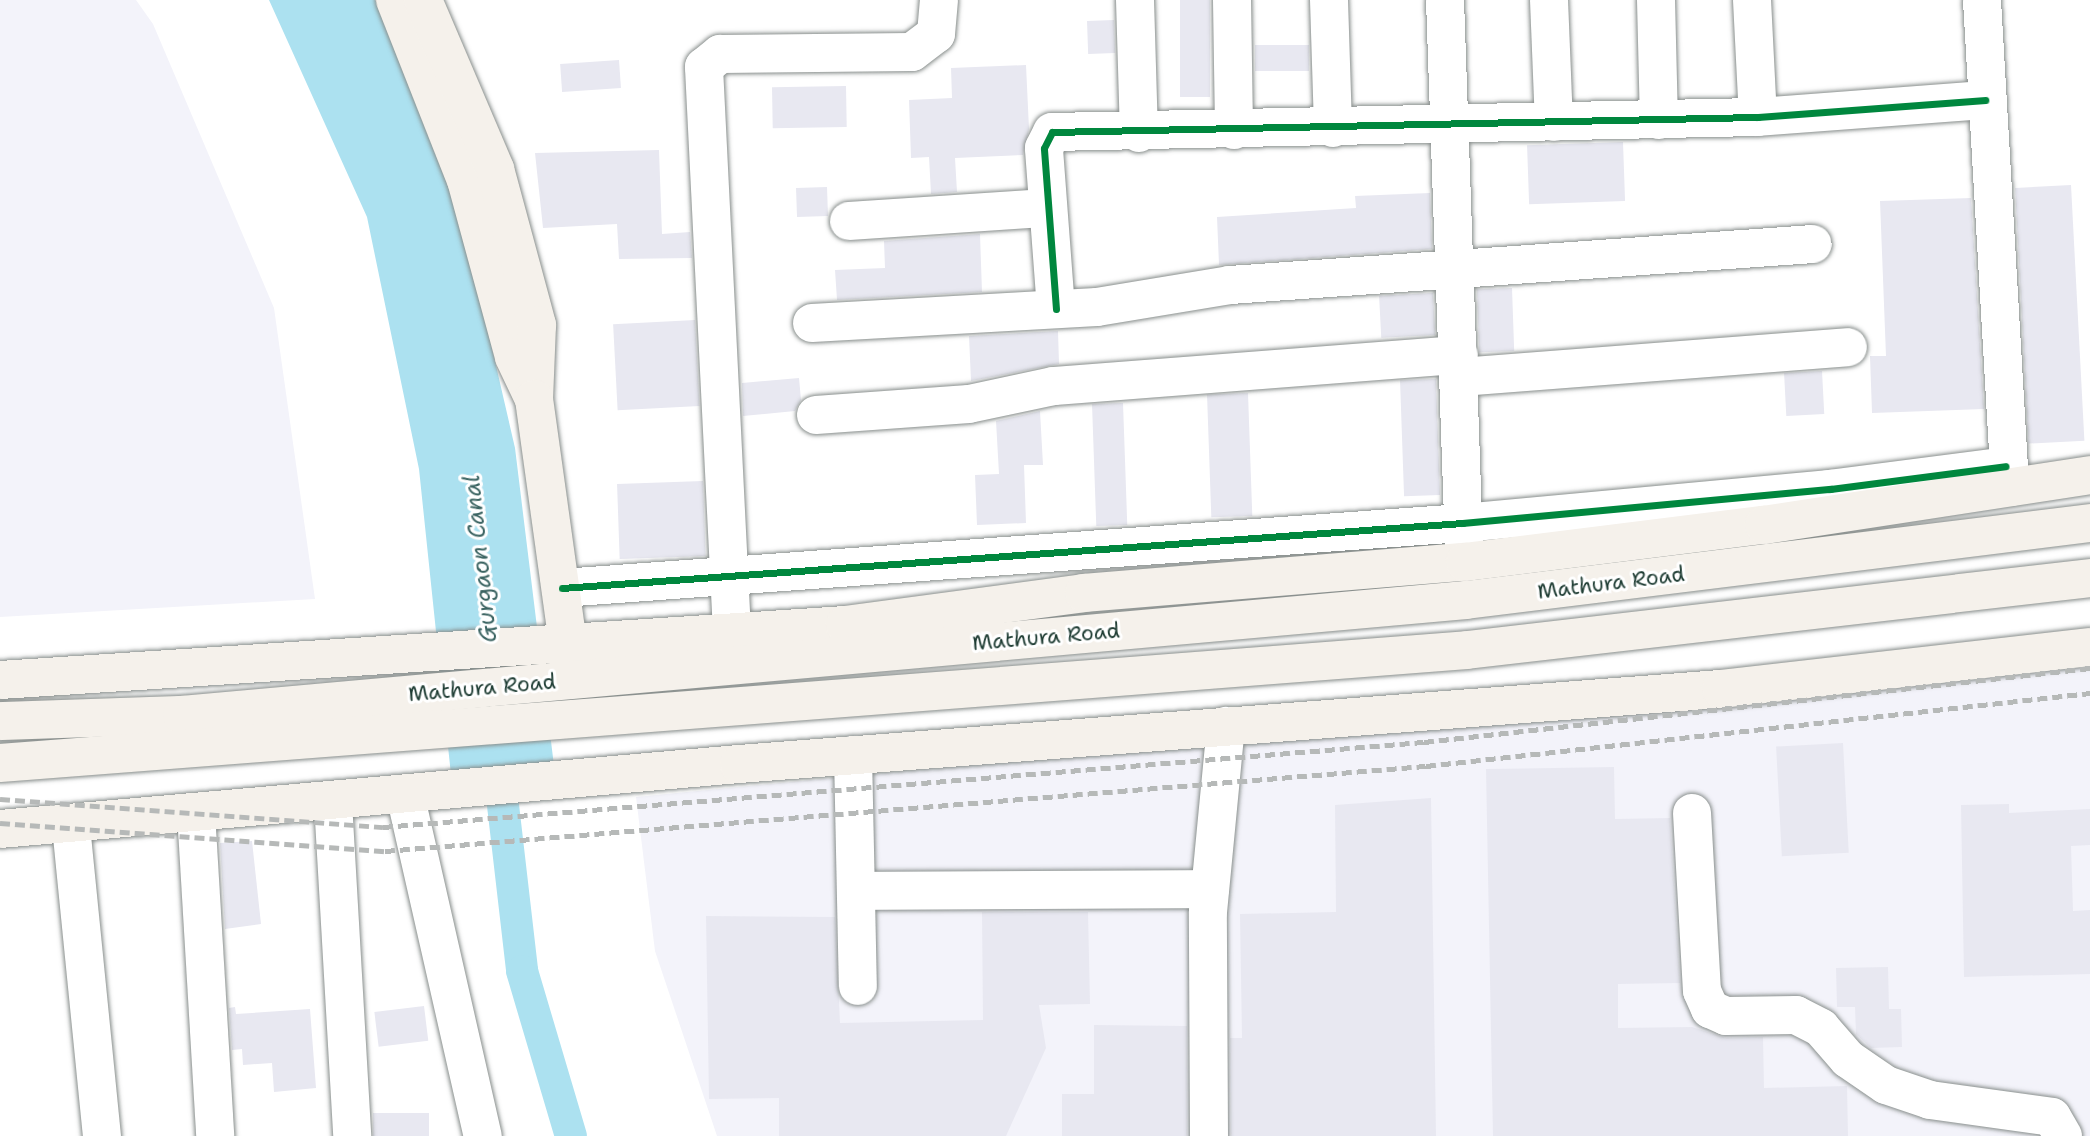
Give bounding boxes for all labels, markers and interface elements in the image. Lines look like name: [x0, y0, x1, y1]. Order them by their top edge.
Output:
water label: Gurgaon Canal: [457, 474, 503, 644]
street label: Mathura Road: [1536, 561, 1686, 605]
street label: Mathura Road: [971, 618, 1121, 656]
street label: Mathura Road: [407, 669, 557, 707]

